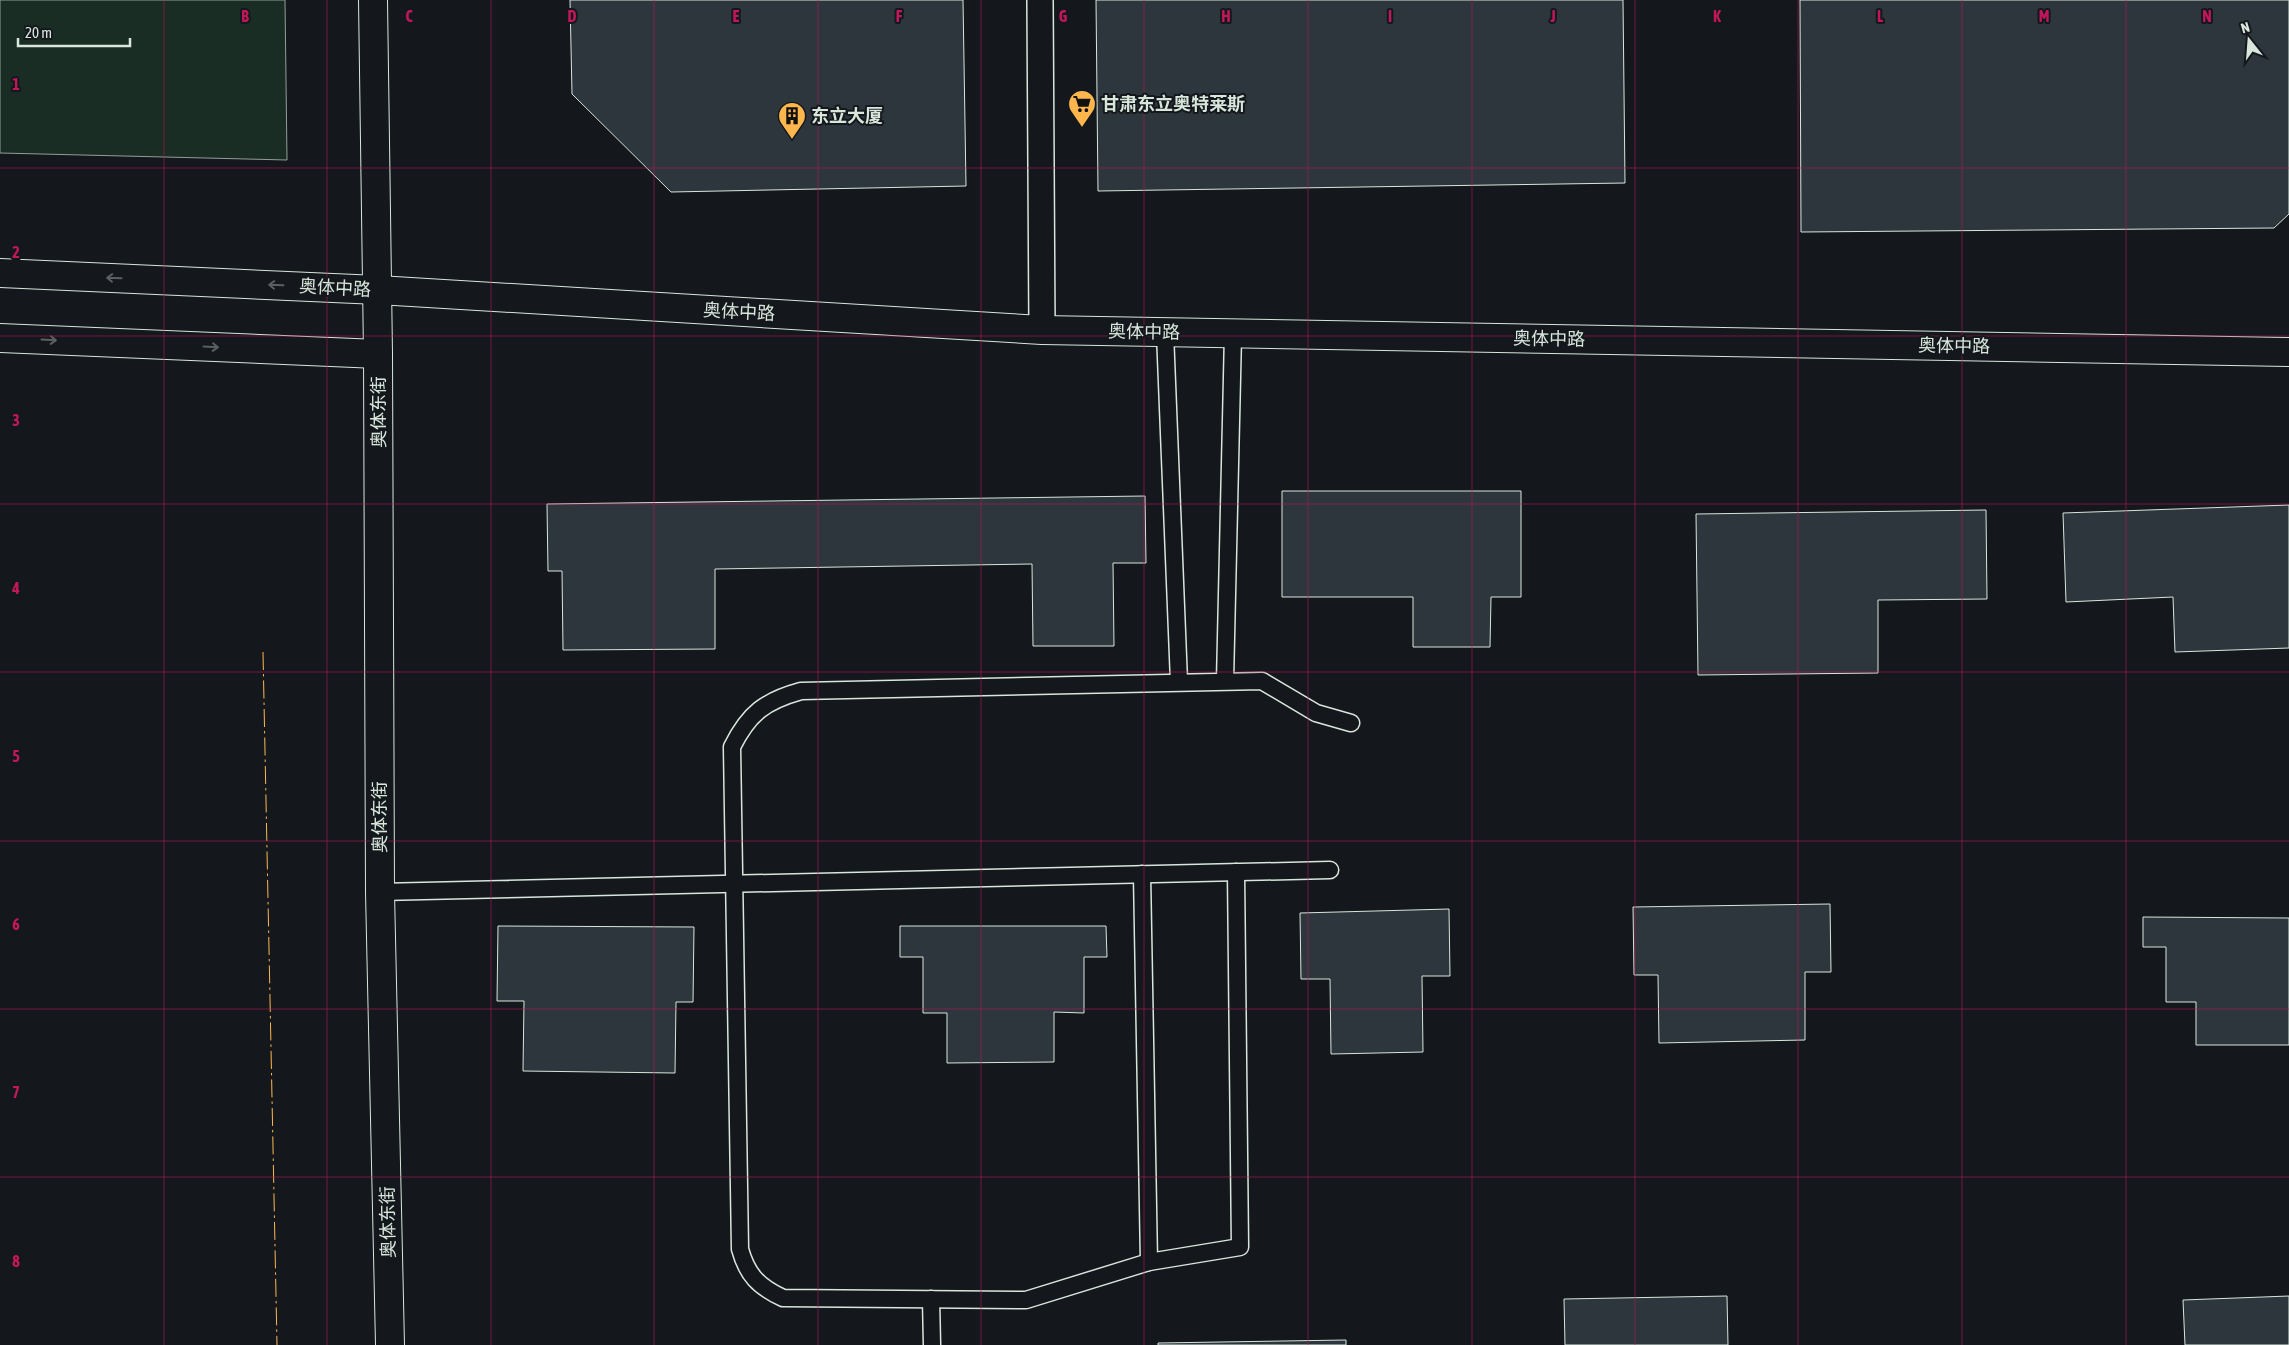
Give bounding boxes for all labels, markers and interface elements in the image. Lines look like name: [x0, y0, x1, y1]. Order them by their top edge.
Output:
text: B: [241, 7, 249, 25]
text: C: [405, 7, 413, 25]
text: D: [568, 7, 577, 25]
text: E: [733, 7, 740, 25]
text: F: [896, 7, 903, 25]
text: G: [1059, 7, 1068, 25]
text: H: [1221, 7, 1231, 25]
text: I: [1388, 7, 1392, 25]
text: J: [1549, 7, 1556, 25]
text: K: [1713, 7, 1721, 25]
text: L: [1877, 7, 1884, 25]
text: M: [2039, 7, 2049, 25]
text: N: [2202, 7, 2212, 25]
scale bar: [18, 15, 130, 47]
north arrow: [2224, 15, 2274, 65]
text: N: [2239, 19, 2251, 36]
text: 20 m: [25, 24, 52, 41]
text: 1: [12, 75, 20, 93]
supermarket icon: 甘肃东立奥特莱斯: [1067, 89, 1097, 128]
place label: 甘肃东立奥特莱斯: [1101, 93, 1245, 114]
building icon: 东立大厦: [777, 101, 807, 140]
place label: 东立大厦: [811, 105, 883, 126]
text: 2: [12, 243, 20, 261]
one-way arrow: [106, 274, 122, 283]
street label: 奥体中路: [299, 275, 372, 300]
one-way arrow: [269, 281, 285, 290]
street label: 奥体中路: [703, 299, 776, 324]
street label: 奥体中路: [1108, 320, 1180, 343]
street label: 奥体中路: [1513, 327, 1585, 350]
street label: 奥体中路: [1918, 334, 1990, 357]
one-way arrow: [40, 335, 56, 344]
one-way arrow: [202, 342, 219, 352]
street label: 奥体东街: [368, 376, 389, 448]
text: 3: [12, 411, 20, 429]
text: 4: [11, 579, 20, 597]
text: 5: [12, 747, 20, 765]
street label: 奥体东街: [369, 781, 390, 853]
text: 6: [12, 915, 20, 933]
text: 7: [12, 1083, 20, 1101]
street label: 奥体东街: [376, 1186, 399, 1258]
text: 8: [12, 1252, 20, 1270]

